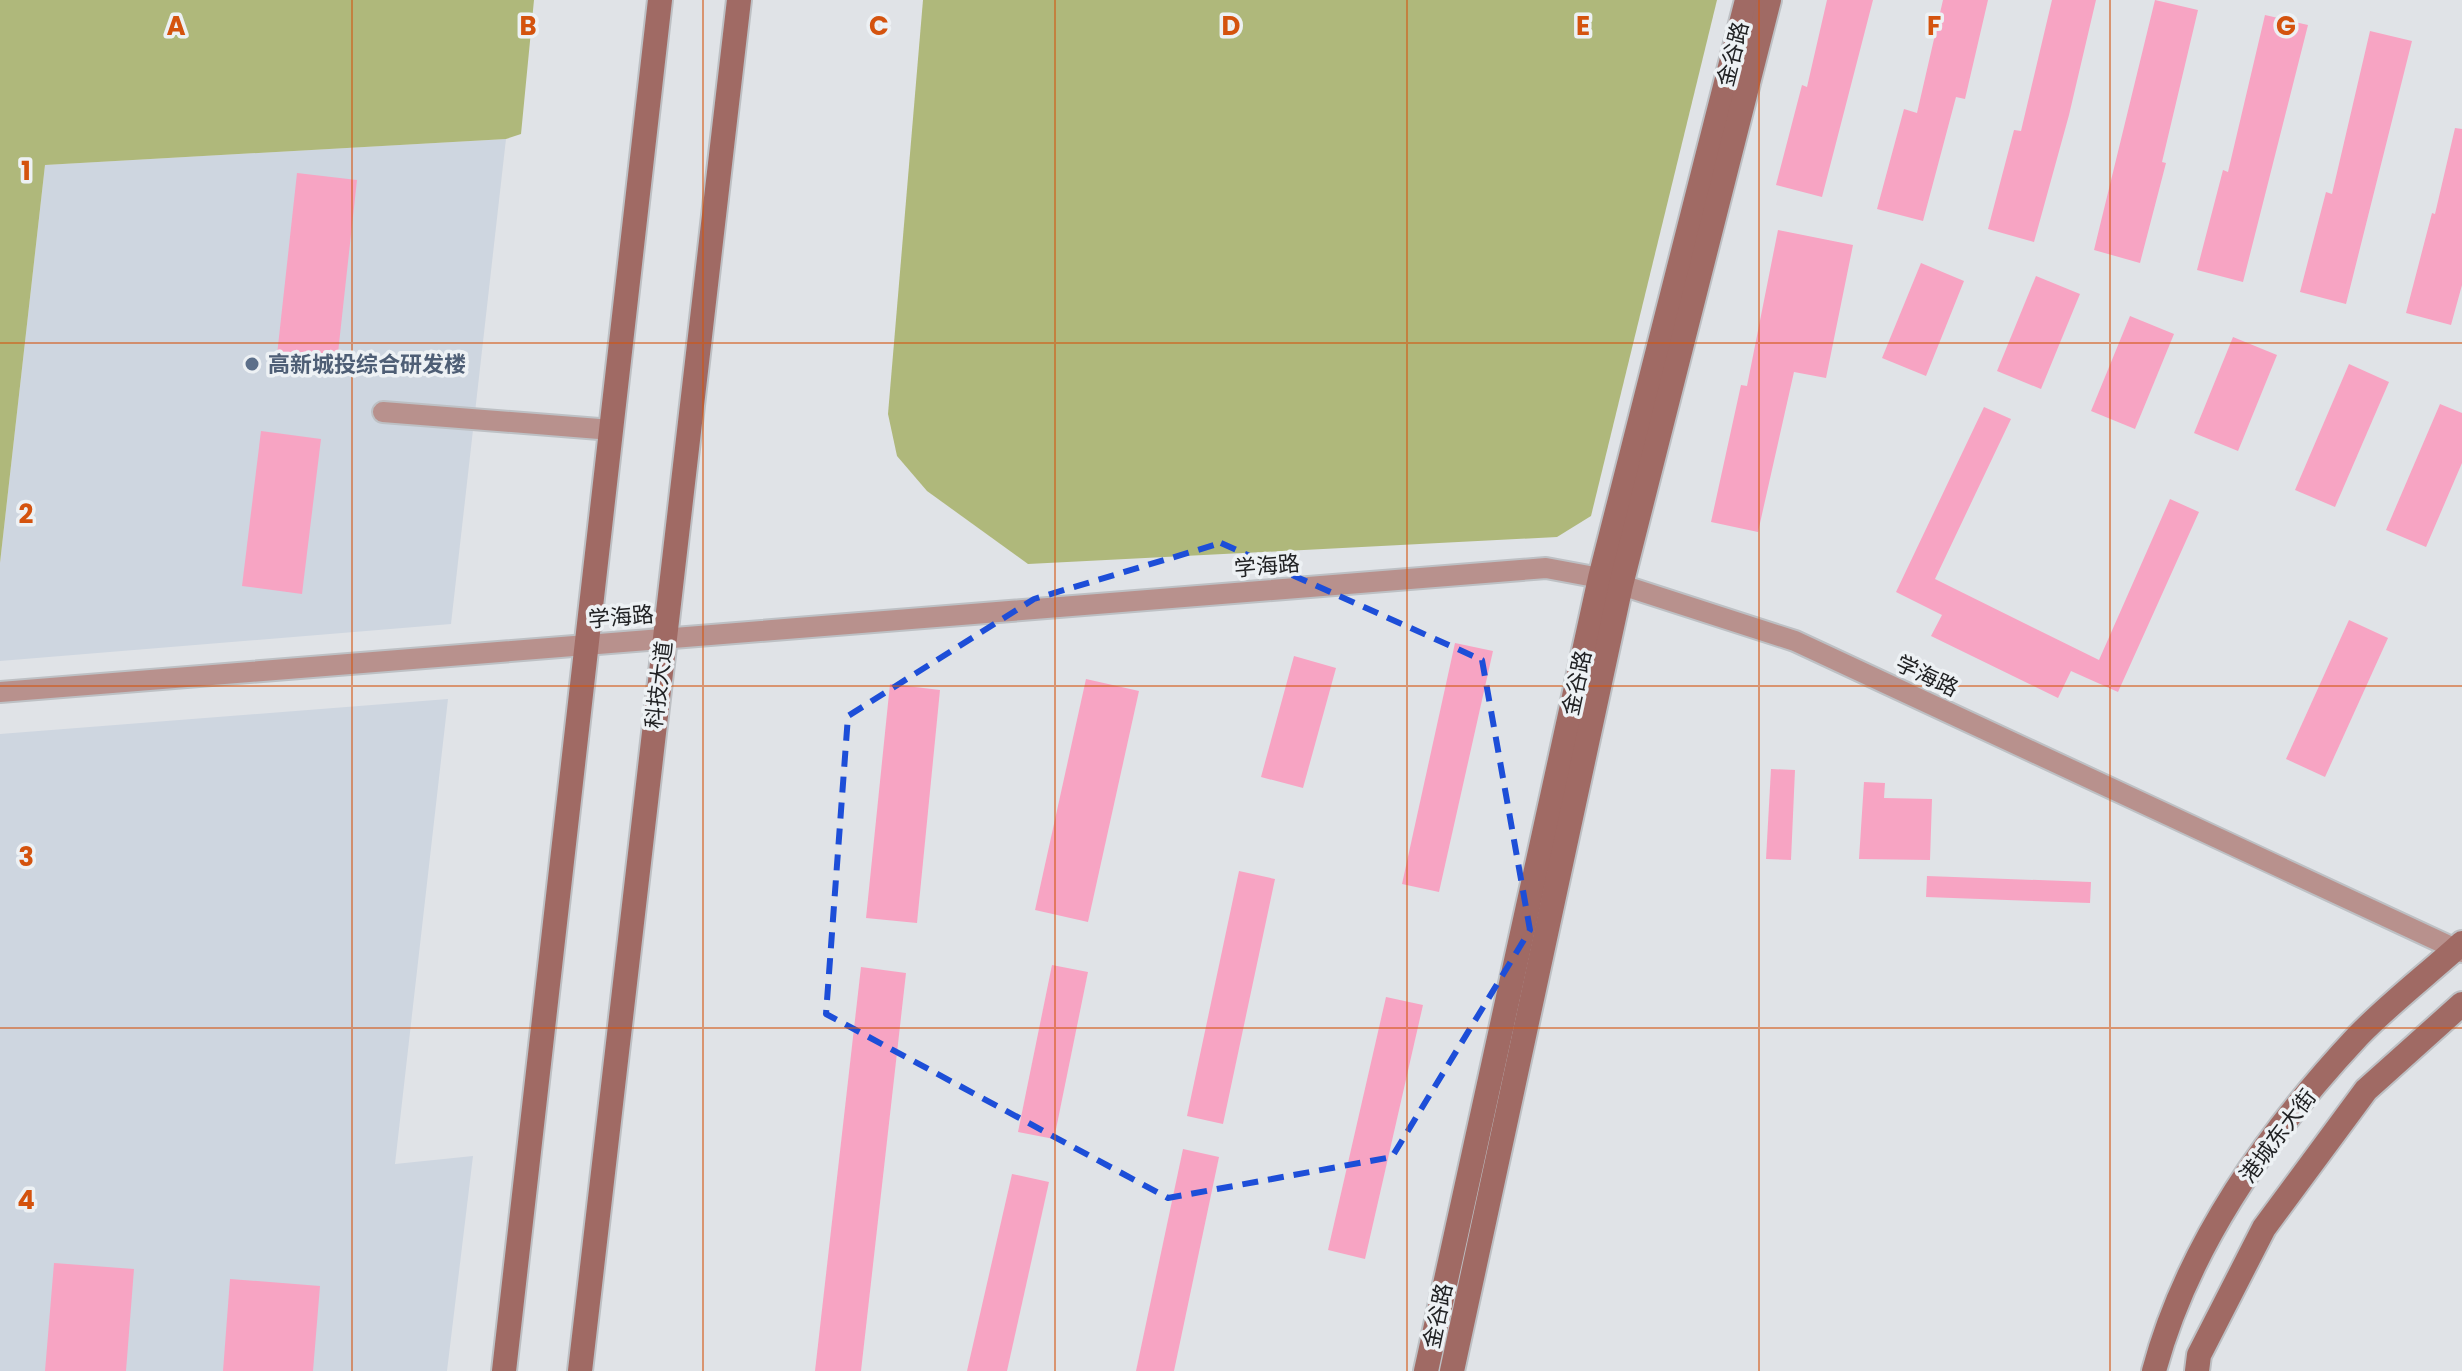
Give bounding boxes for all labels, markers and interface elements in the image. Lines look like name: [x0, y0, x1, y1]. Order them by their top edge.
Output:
text: A: [166, 8, 186, 44]
text: B: [519, 8, 537, 44]
text: C: [869, 8, 889, 44]
text: D: [1222, 8, 1241, 44]
text: E: [1576, 8, 1590, 44]
text: F: [1927, 8, 1941, 44]
text: G: [2276, 8, 2296, 44]
street label: 金谷路: [1710, 18, 1756, 90]
text: 1: [21, 153, 31, 189]
place label: 高新城投综合研发楼: [268, 349, 466, 380]
marker: 高新城投综合研发楼: [243, 355, 261, 373]
text: 2: [19, 496, 34, 532]
street label: 学海路: [1233, 548, 1301, 584]
street label: 学海路: [587, 599, 655, 635]
street label: 科技大道: [638, 639, 680, 731]
street label: 金谷路: [1555, 647, 1599, 719]
street label: 学海路: [1891, 648, 1963, 704]
text: 3: [18, 839, 34, 875]
street label: 港城东大街: [2233, 1083, 2323, 1189]
text: 4: [17, 1182, 35, 1218]
street label: 金谷路: [1416, 1280, 1460, 1352]

